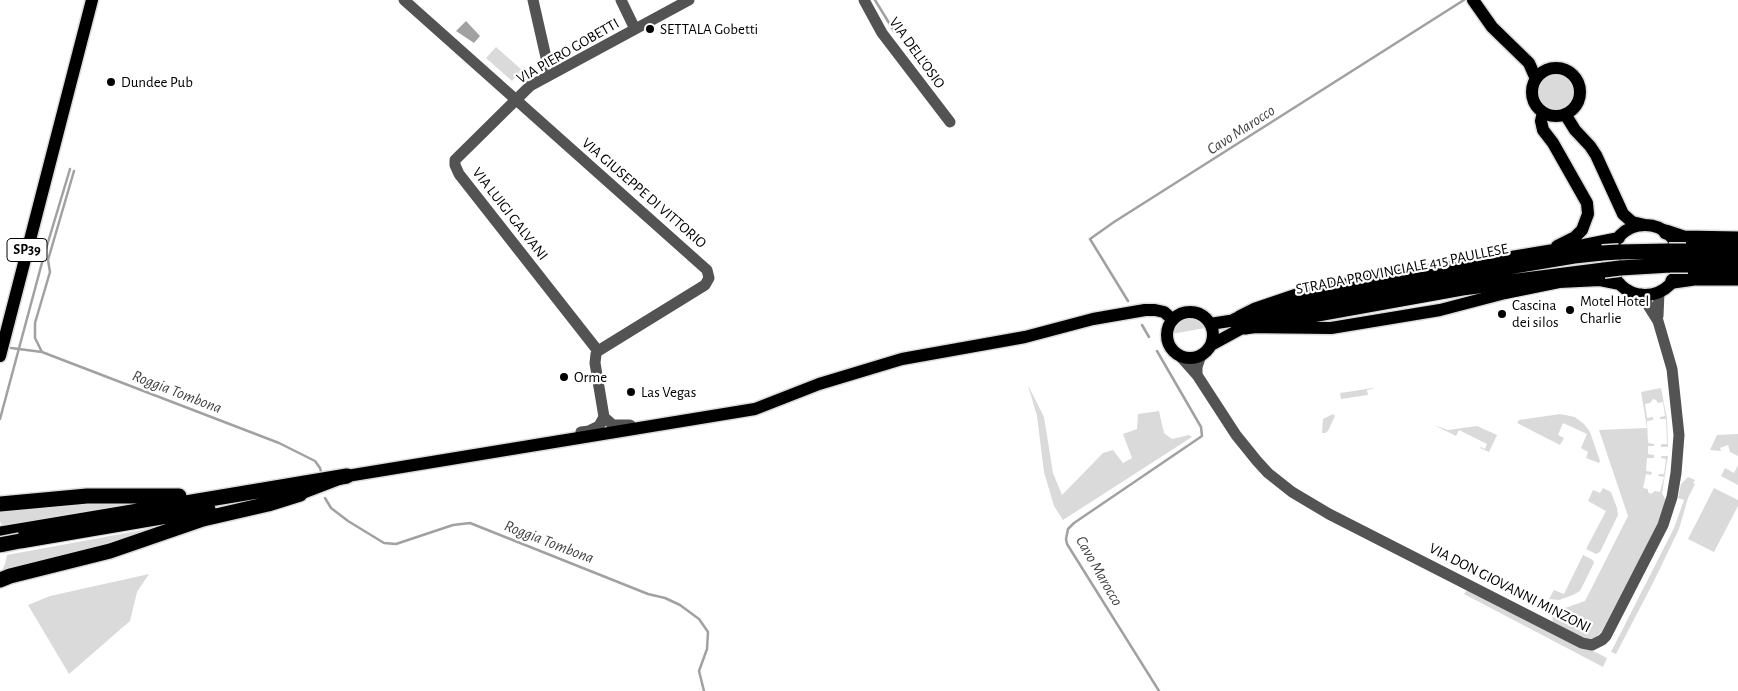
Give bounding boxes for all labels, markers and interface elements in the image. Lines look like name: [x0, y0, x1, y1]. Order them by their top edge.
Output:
street label: VIA PIERO GOBETTI: [514, 14, 622, 88]
street label: VIA DELL'OSIO: [885, 14, 949, 92]
place label: SETTALA Gobetti: [660, 20, 758, 38]
marker: SETTALA Gobetti: [644, 23, 656, 35]
place label: Dundee Pub: [121, 73, 193, 91]
marker: Dundee Pub: [105, 76, 117, 88]
water label: Cavo Marocco: [1203, 101, 1279, 159]
street label: VIA GIUSEPPE DI VITTORIO: [578, 134, 710, 252]
street label: VIA LUIGI GALVANI: [468, 164, 552, 264]
road number: SP39: [7, 238, 47, 262]
street label: STRADA PROVINCIALE 415 PAULLESE: [1294, 240, 1510, 298]
place label: Motel Hotel Charlie: [1580, 292, 1649, 327]
place label: Cascina dei silos: [1512, 296, 1559, 331]
marker: Motel Hotel Charlie: [1564, 304, 1576, 316]
marker: Cascina dei silos: [1496, 308, 1508, 320]
water label: Roggia Tombona: [130, 366, 224, 418]
place label: Orme: [574, 368, 607, 386]
marker: Orme: [558, 371, 570, 383]
place label: Las Vegas: [641, 383, 696, 401]
marker: Las Vegas: [625, 386, 637, 398]
water label: Roggia Tombona: [502, 516, 596, 568]
water label: Cavo Marocco: [1071, 533, 1127, 609]
street label: VIA DON GIOVANNI MINZONI: [1426, 539, 1594, 637]

